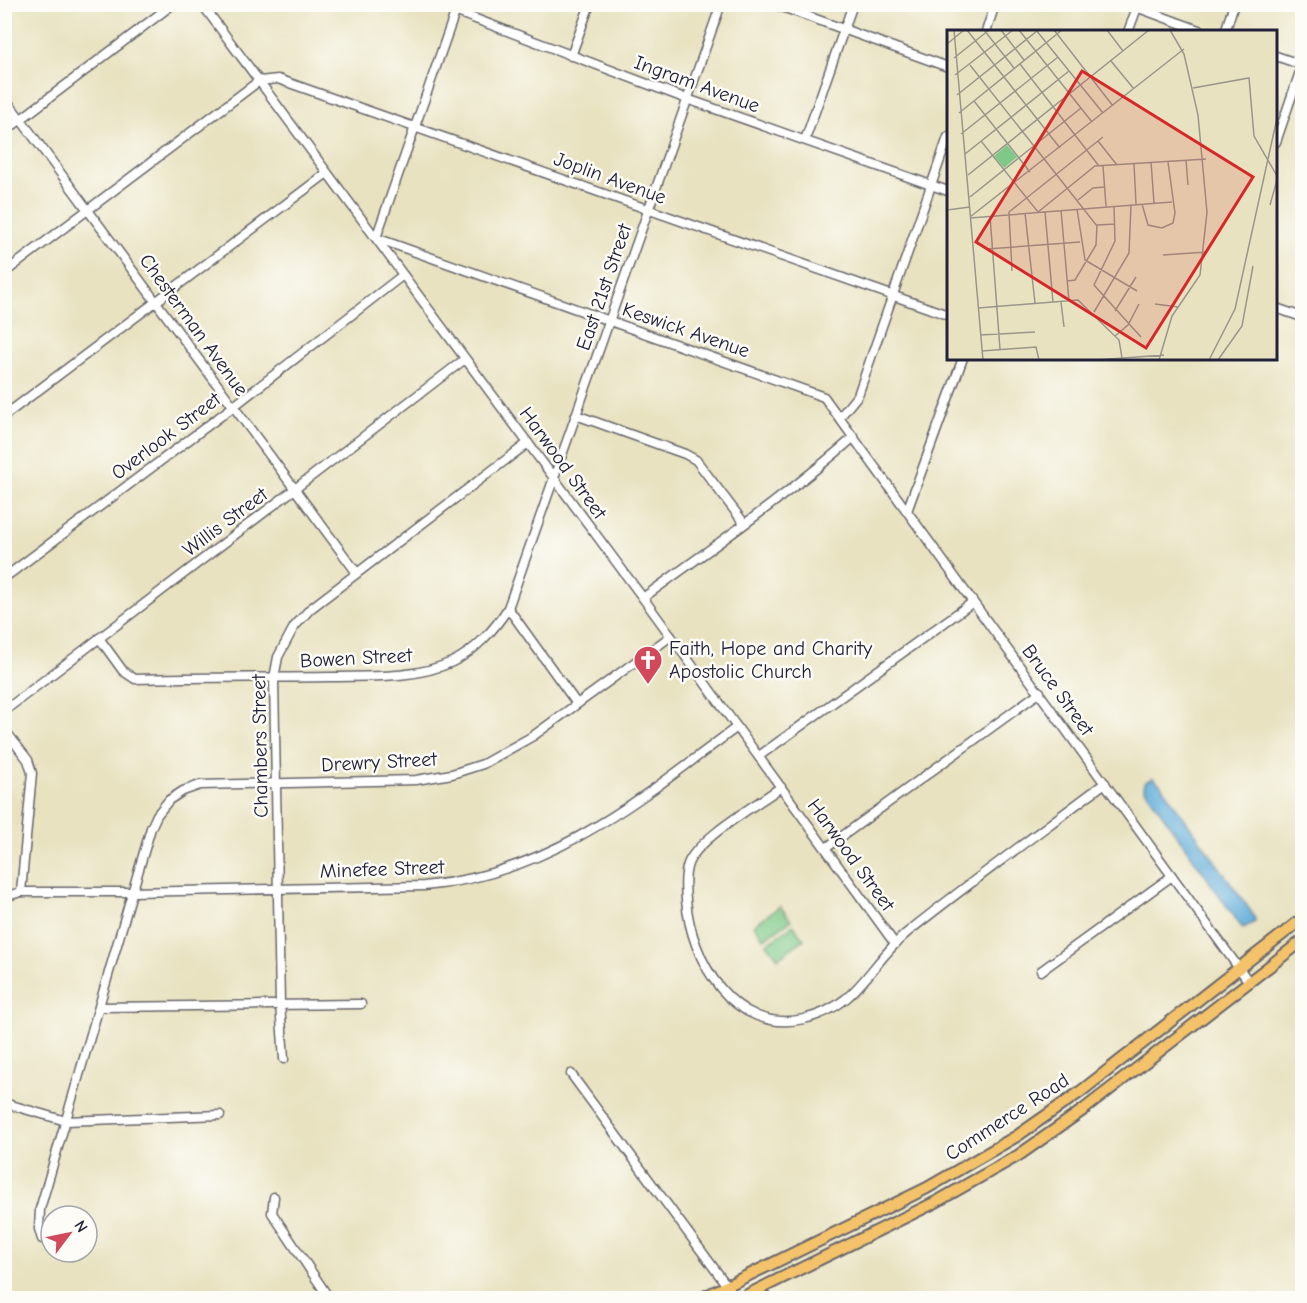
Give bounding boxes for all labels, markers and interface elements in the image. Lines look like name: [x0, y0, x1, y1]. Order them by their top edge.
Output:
inset map: [947, 30, 1277, 360]
street label: Ingram Avenue: [631, 51, 763, 117]
street label: Joplin Avenue: [551, 147, 669, 209]
street label: East 21st Street: [572, 220, 637, 353]
street label: Chesterman Avenue: [135, 249, 253, 401]
street label: Keswick Avenue: [619, 297, 753, 363]
street label: Overlook Street: [107, 387, 226, 485]
street label: Harwood Street: [515, 403, 612, 525]
street label: Willis Street: [178, 482, 273, 561]
place label: Faith, Hope and Charity Apostolic Church: [669, 637, 872, 683]
street label: Bruce Street: [1017, 640, 1099, 741]
street label: Bowen Street: [299, 644, 414, 672]
church icon: Faith, Hope and Charity Apostolic Church: [632, 644, 664, 686]
street label: Chambers Street: [247, 673, 273, 818]
street label: Drewry Street: [321, 747, 439, 777]
street label: Harwood Street: [803, 795, 900, 917]
street label: Minefee Street: [319, 855, 446, 883]
street label: Commerce Road: [941, 1068, 1073, 1166]
north arrow: [39, 1204, 99, 1264]
text: N: [70, 1217, 91, 1236]

